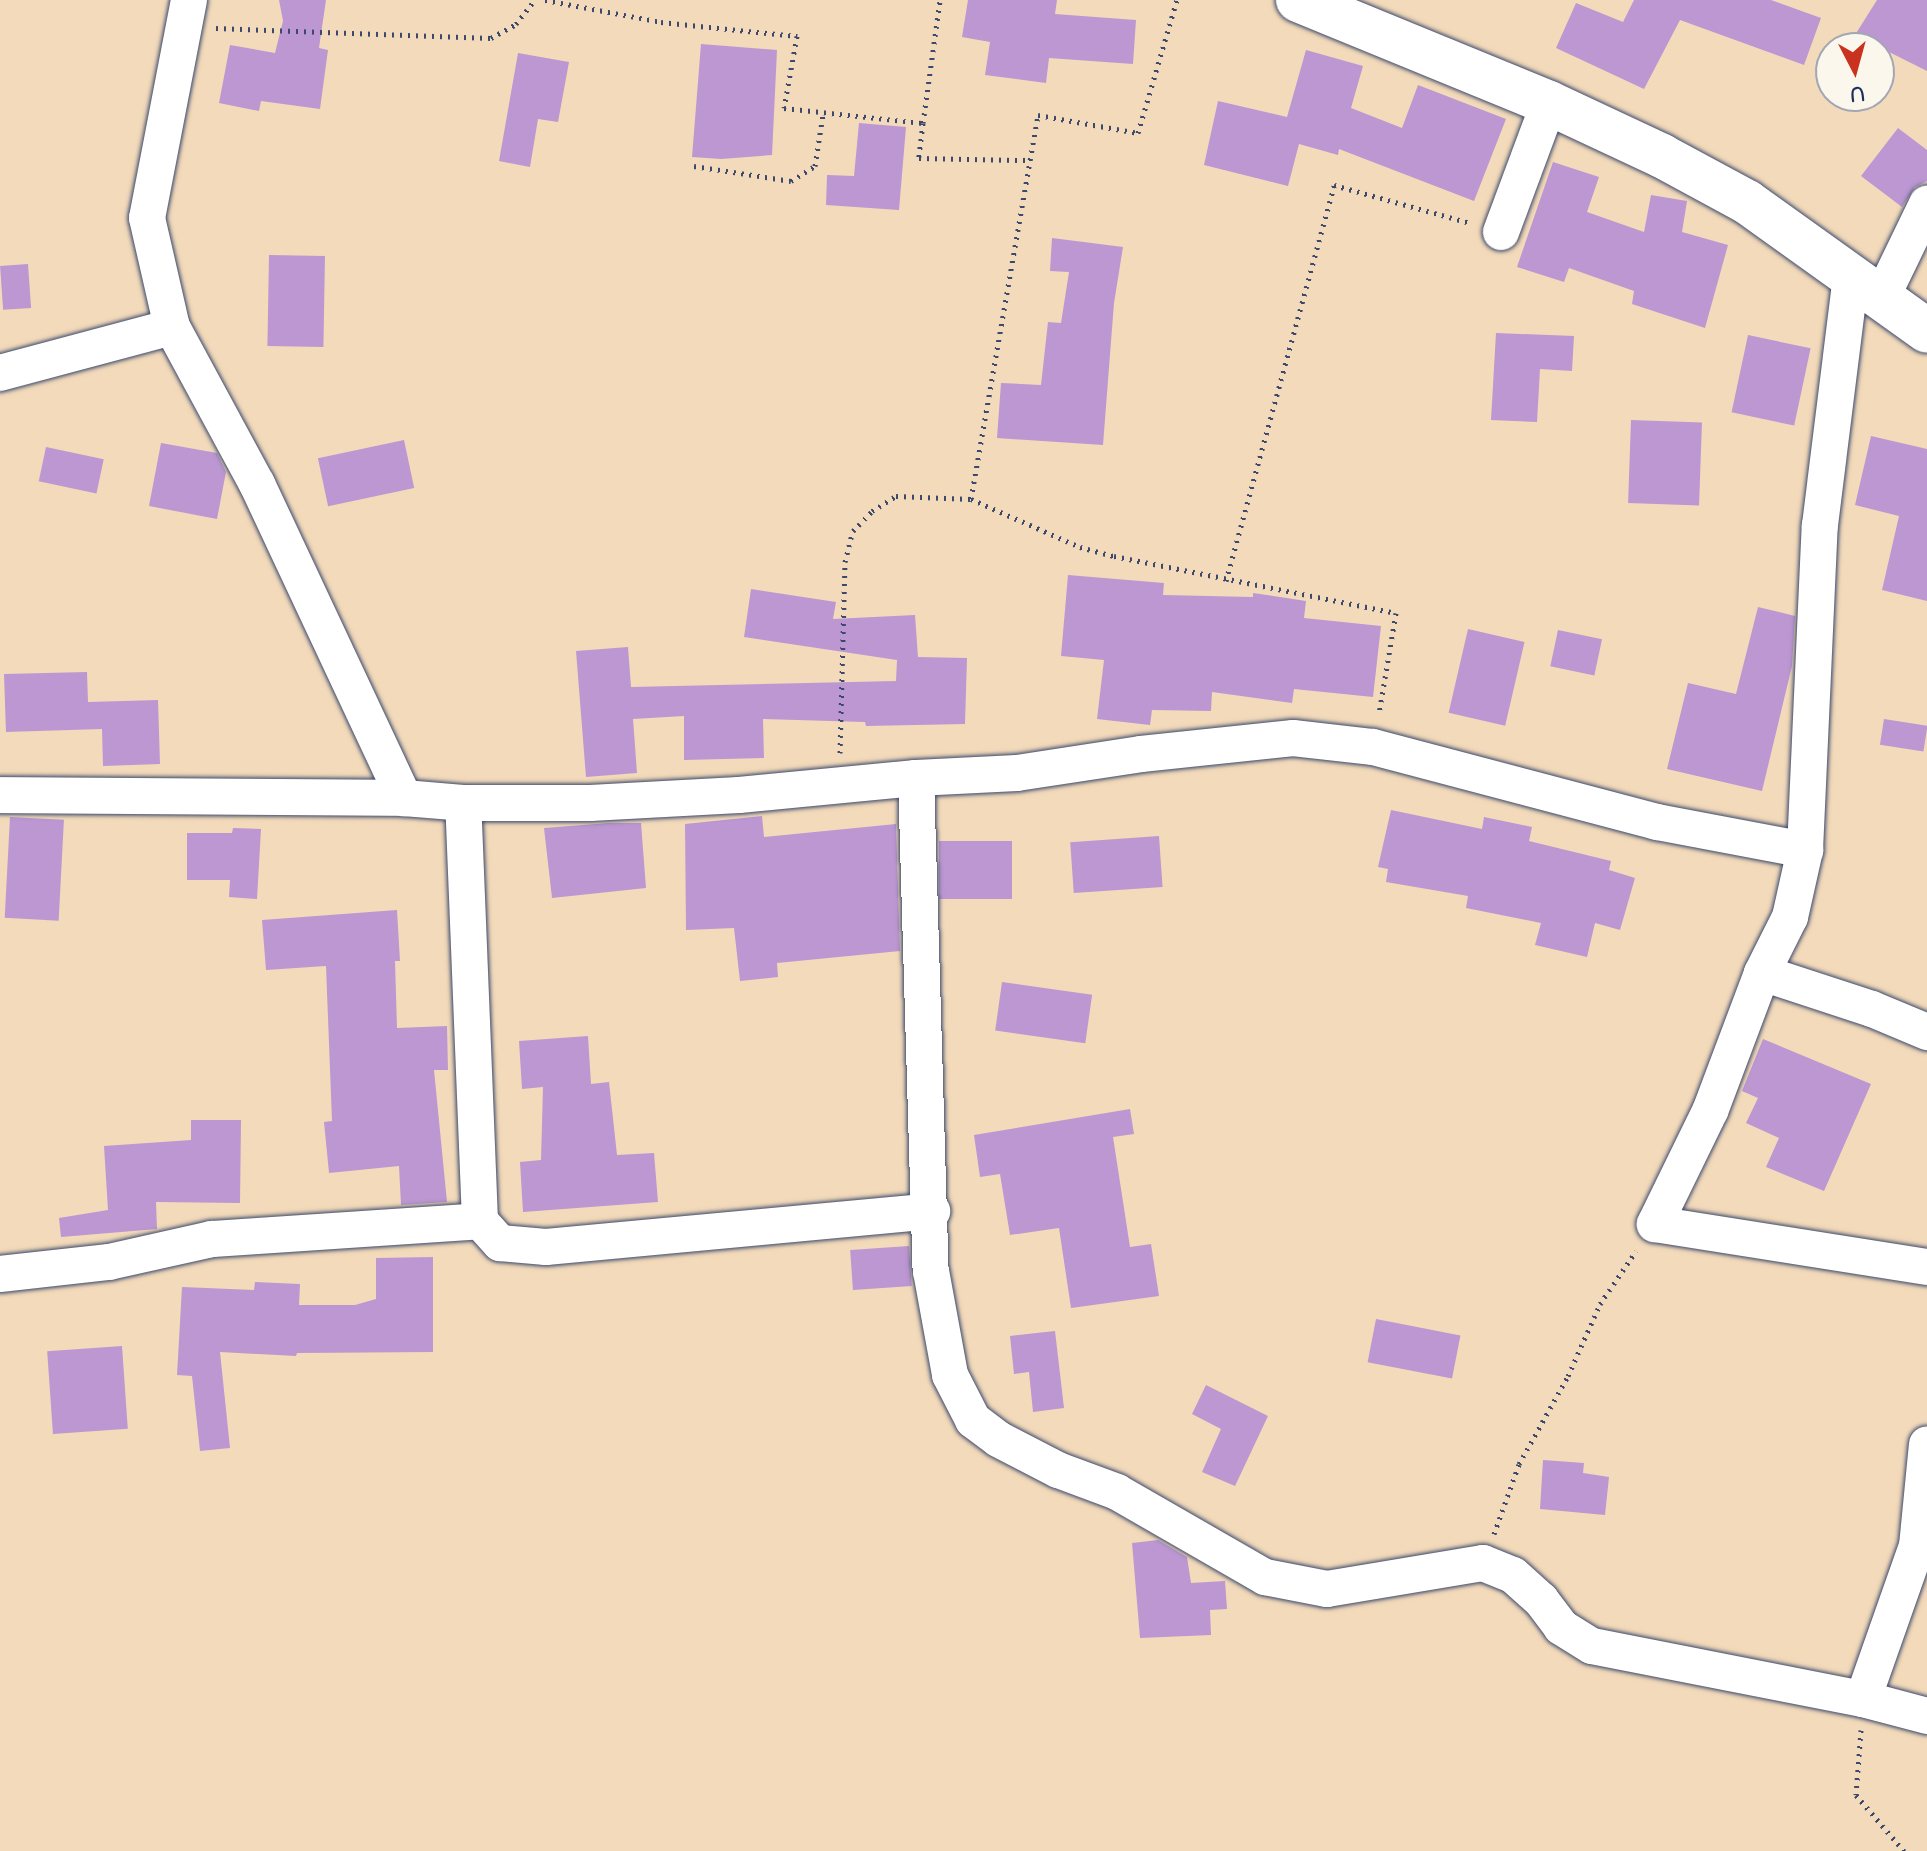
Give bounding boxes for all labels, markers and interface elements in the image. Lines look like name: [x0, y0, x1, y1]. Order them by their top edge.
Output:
north arrow: [1815, 32, 1895, 112]
text: U: [1849, 80, 1866, 108]

